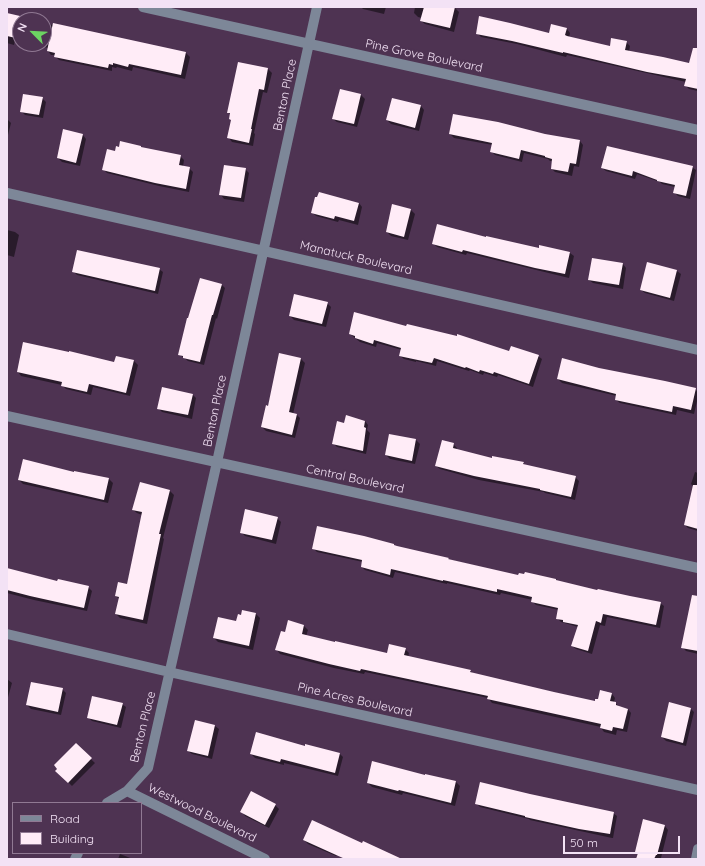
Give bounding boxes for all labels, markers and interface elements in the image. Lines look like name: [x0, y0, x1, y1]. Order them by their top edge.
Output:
north arrow: [12, 12, 52, 52]
text: N: [14, 21, 30, 34]
street label: Pine Grove Boulevard: [364, 37, 484, 75]
street label: Benton Place: [270, 58, 300, 132]
street label: Manatuck Boulevard: [299, 238, 413, 278]
street label: Benton Place: [200, 374, 230, 448]
street label: Central Boulevard: [305, 462, 405, 496]
street label: Pine Acres Boulevard: [296, 680, 414, 720]
street label: Benton Place: [127, 690, 159, 764]
street label: Westwood Boulevard: [145, 780, 259, 846]
legend: [12, 802, 142, 854]
text: Road: [50, 811, 80, 826]
scale bar: [565, 828, 682, 854]
text: Building: [50, 831, 94, 846]
text: 50 m: [570, 835, 598, 850]

